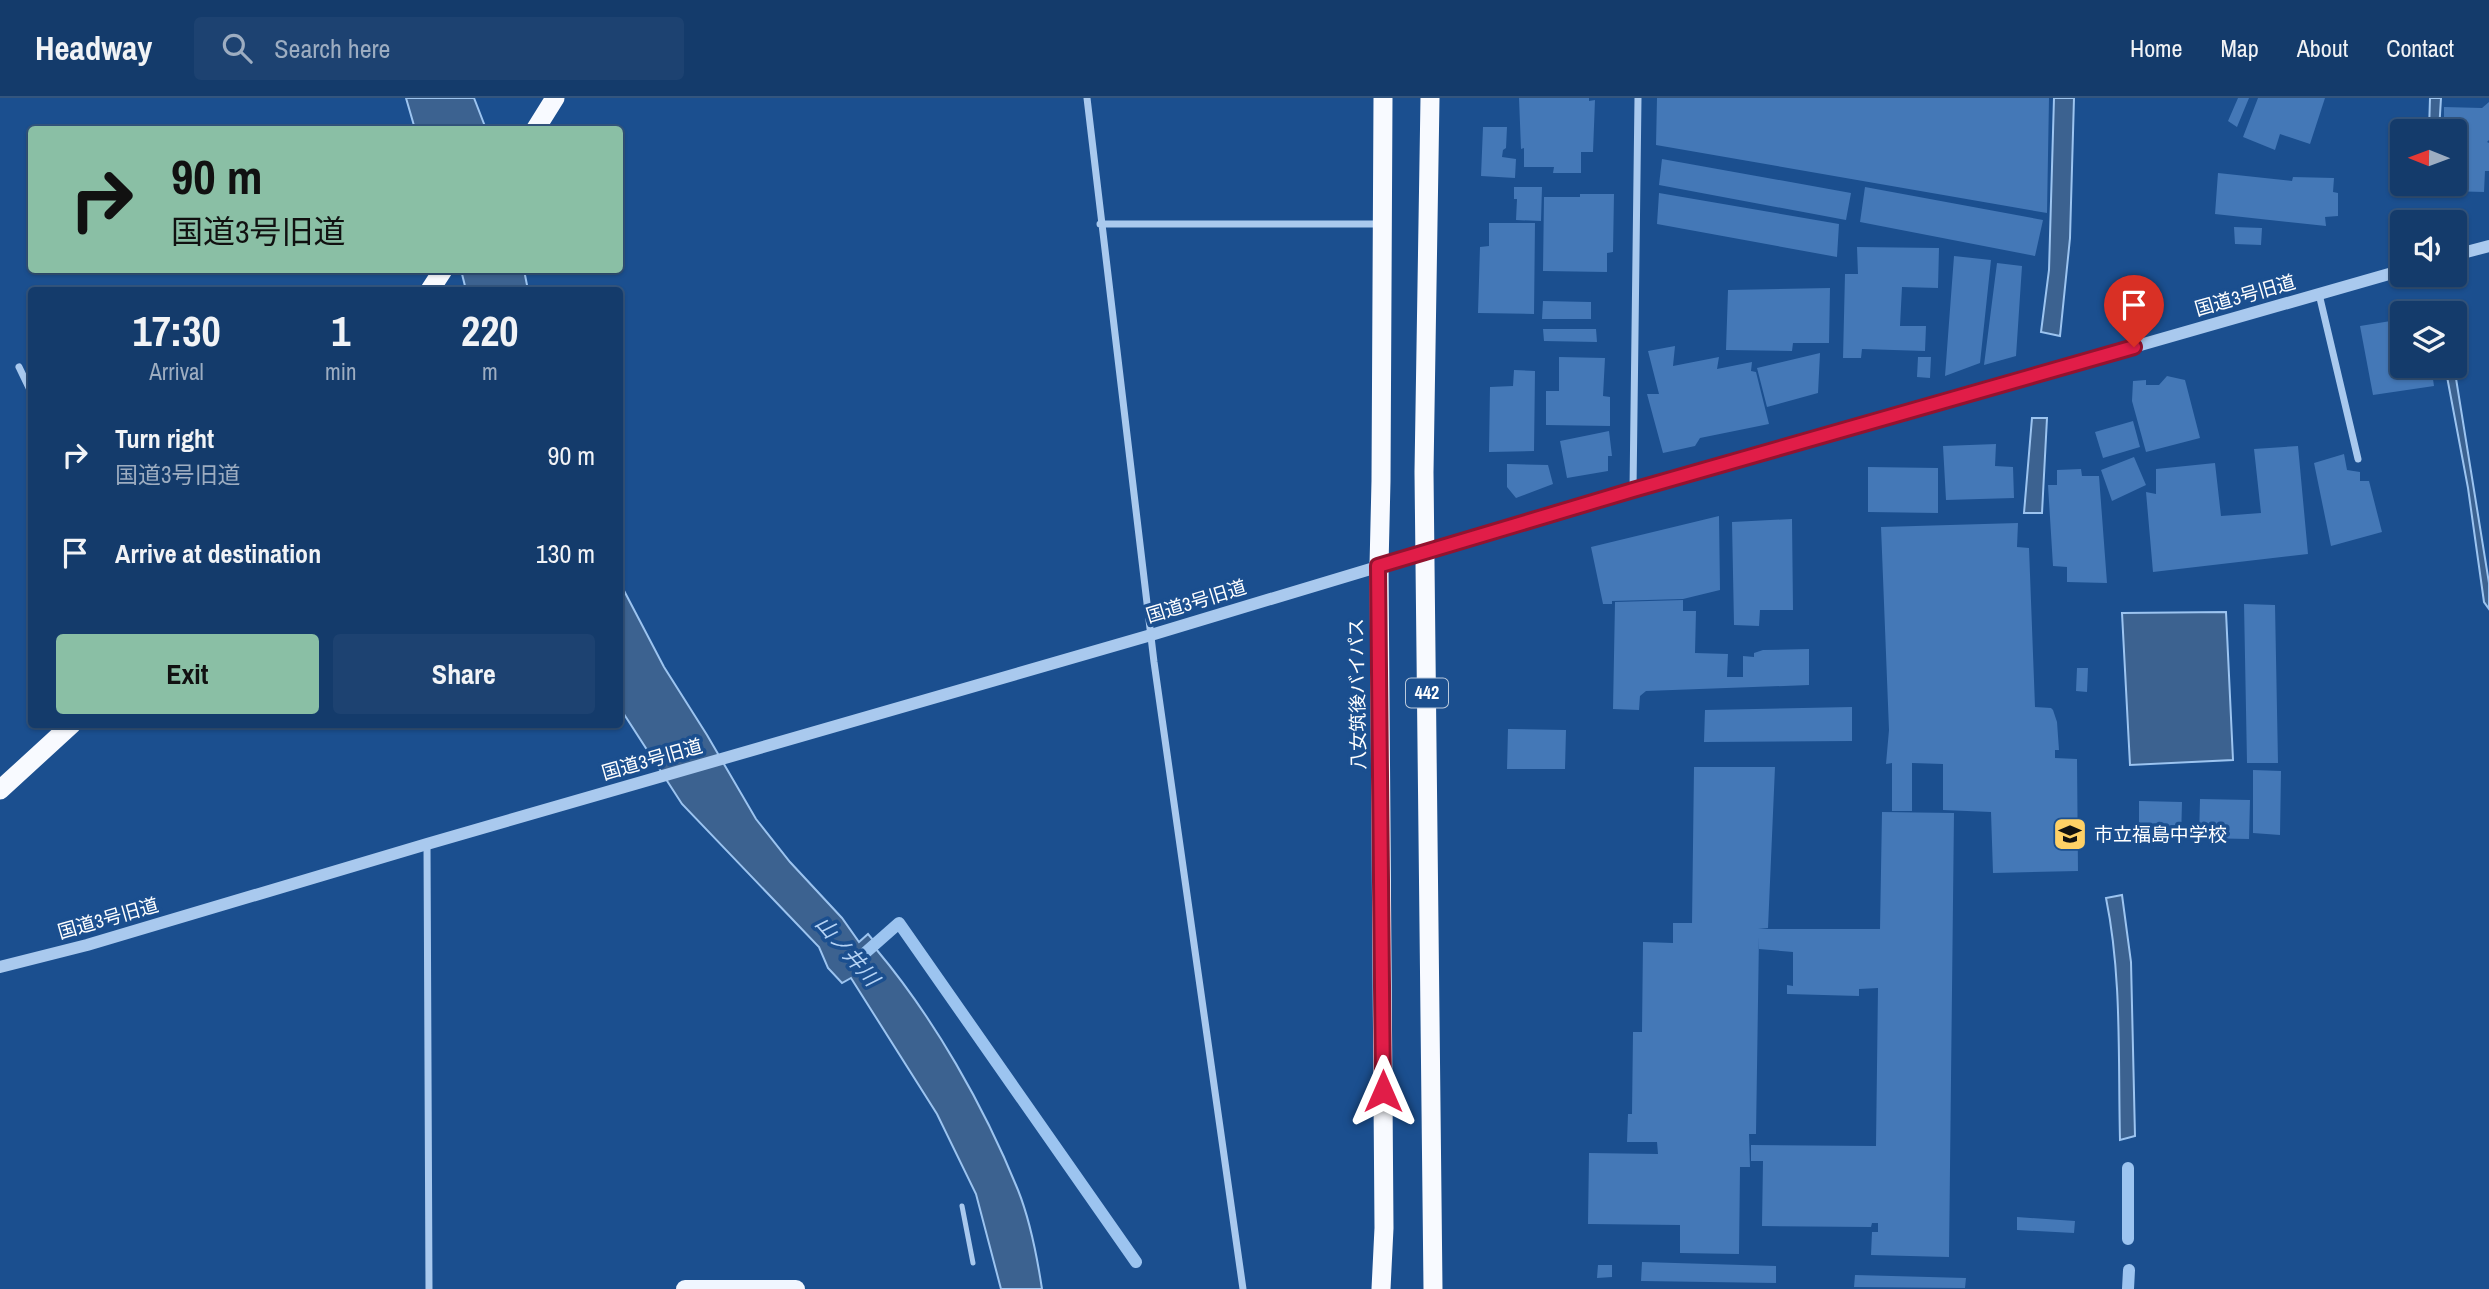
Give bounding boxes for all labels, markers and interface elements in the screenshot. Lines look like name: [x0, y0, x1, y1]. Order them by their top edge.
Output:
search box: [194, 17, 684, 80]
text: Headway: [35, 26, 152, 70]
icon: search: [218, 29, 256, 67]
text: Search here: [274, 31, 390, 66]
text: Home: [2130, 32, 2182, 64]
text: Map: [2220, 32, 2259, 64]
text: About: [2297, 32, 2348, 64]
text: Contact: [2386, 32, 2454, 64]
north arrow: [2390, 119, 2468, 196]
map controls: [2390, 119, 2467, 378]
text: 90 m: [171, 143, 263, 209]
icon: right: [56, 154, 147, 245]
text: 国道3号旧道: [171, 210, 346, 253]
button: sound: [2390, 210, 2467, 287]
street label: 国道3号旧道: [2192, 268, 2298, 322]
pin: [2104, 275, 2164, 347]
icon: arrive: [2115, 286, 2153, 324]
button: layers: [2390, 301, 2467, 378]
text: 17:30: [133, 303, 221, 359]
text: 1: [331, 303, 350, 359]
text: 220: [461, 303, 519, 359]
text: Arrival: [149, 356, 204, 387]
text: min: [325, 356, 357, 387]
text: m: [482, 356, 498, 387]
text: Turn right: [115, 421, 214, 456]
icon: right: [56, 436, 94, 474]
text: 90 m: [548, 438, 595, 473]
text: 国道3号旧道: [115, 459, 241, 490]
icon: arrive: [56, 534, 94, 572]
text: Arrive at destination: [115, 536, 321, 571]
text: 130 m: [536, 536, 595, 571]
street label: 国道3号旧道: [1143, 573, 1249, 629]
street label: 八女筑後バイパス: [1343, 618, 1371, 770]
button: Exit: [56, 634, 319, 714]
button: Share: [333, 634, 595, 714]
road number: 442: [1406, 678, 1448, 708]
street label: 国道3号旧道: [599, 732, 705, 786]
school or university icon: 市立福島中学校: [2051, 815, 2089, 853]
place label: 市立福島中学校: [2094, 821, 2227, 847]
street label: 国道3号旧道: [55, 891, 161, 945]
water label: 山ノ井川: [809, 909, 887, 993]
position arrow: [1346, 1054, 1420, 1128]

